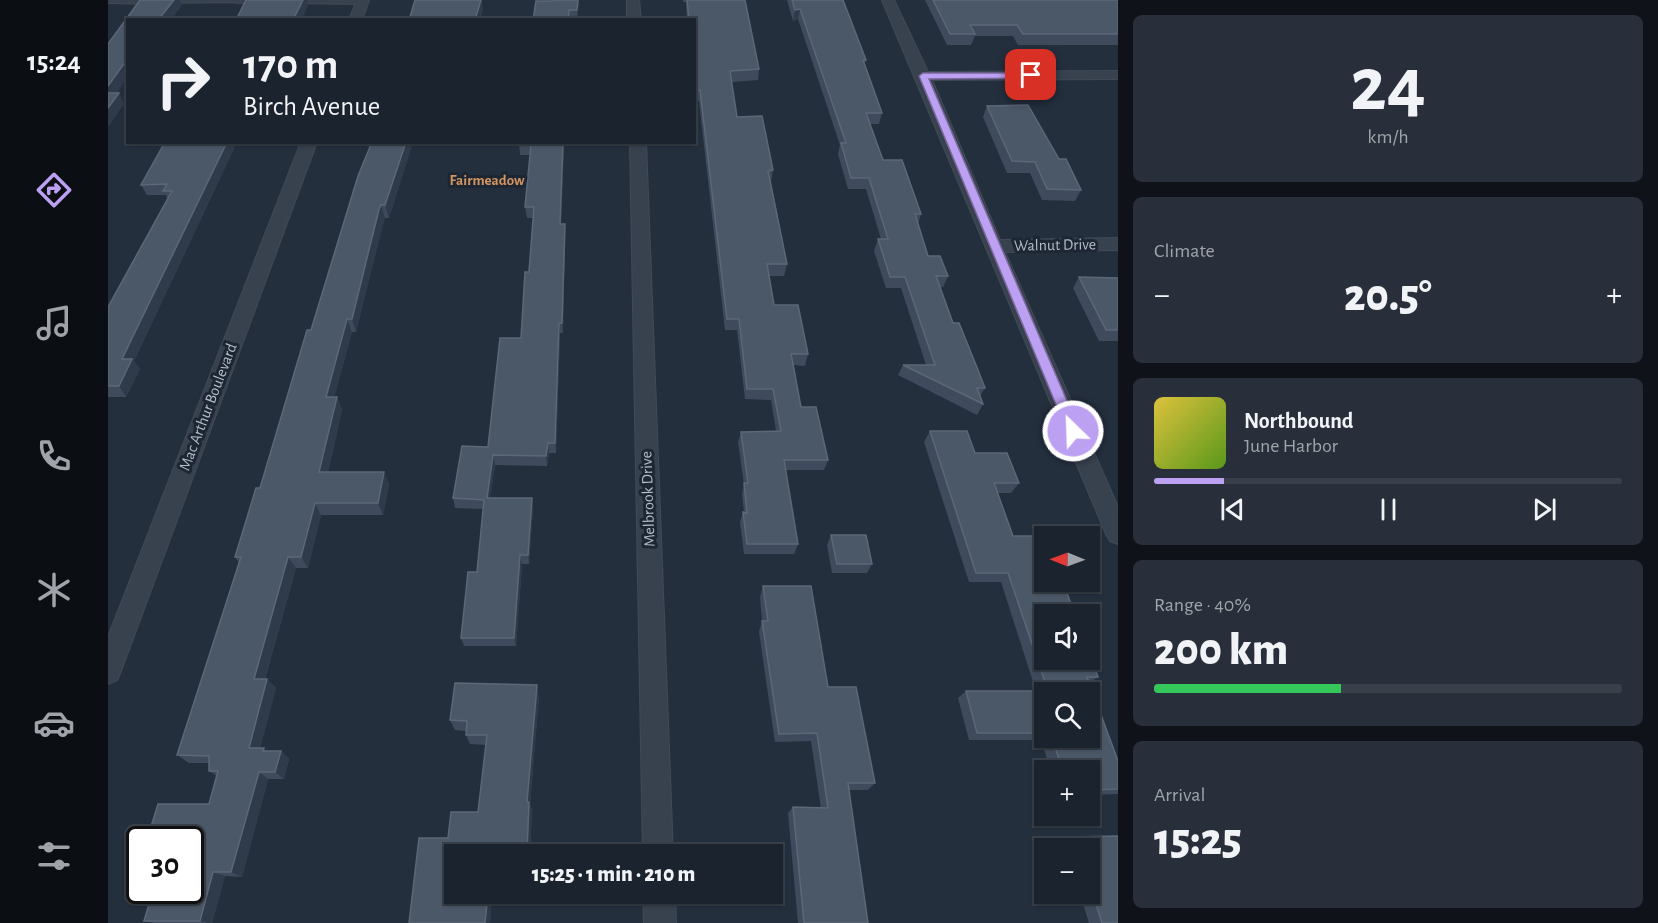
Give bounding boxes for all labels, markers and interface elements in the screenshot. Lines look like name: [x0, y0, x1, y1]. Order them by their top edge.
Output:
icon: right: [144, 42, 222, 120]
text: 170 m: [243, 44, 338, 86]
text: 24: [1350, 47, 1426, 125]
text: 15:24: [27, 48, 81, 75]
pin: [1005, 49, 1056, 100]
icon: arrive: [1014, 58, 1047, 91]
text: Birch Avenue: [243, 93, 380, 120]
text: km/h: [1367, 127, 1409, 147]
icon: directions: [33, 169, 75, 211]
district label: Fairmeadow: [450, 173, 525, 188]
street label: Walnut Drive: [1014, 236, 1096, 254]
text: Climate: [1154, 241, 1215, 261]
text: 20.5°: [1344, 274, 1432, 319]
text: −: [1154, 279, 1170, 312]
text: +: [1606, 279, 1622, 312]
icon: music: [33, 302, 75, 344]
street label: Mac Arthur Boulevard: [176, 341, 240, 473]
position arrow: [1041, 399, 1105, 463]
text: Northbound: [1244, 410, 1353, 432]
icon: phone: [33, 435, 75, 477]
text: June Harbor: [1244, 436, 1338, 456]
street label: Melbrook Drive: [638, 451, 658, 547]
icon: previous: [1216, 493, 1249, 526]
icon: pause: [1372, 493, 1405, 526]
icon: next: [1528, 493, 1561, 526]
north arrow: [1034, 526, 1100, 592]
map controls: [1034, 526, 1100, 904]
icon: climate: [33, 569, 75, 611]
text: Range · 40%: [1154, 595, 1251, 615]
button: sound: [1034, 604, 1100, 670]
text: 200 km: [1154, 628, 1288, 673]
button: search: [1034, 682, 1100, 748]
icon: car: [33, 702, 75, 744]
button: +: [1034, 760, 1100, 826]
text: Arrival: [1154, 785, 1205, 805]
text: 15:25: [1154, 818, 1242, 863]
speed limit sign: 30: [126, 826, 204, 904]
icon: filters: [33, 835, 75, 877]
button: −: [1034, 838, 1100, 904]
text: 15:25 · 1 min · 210 m: [532, 863, 695, 885]

